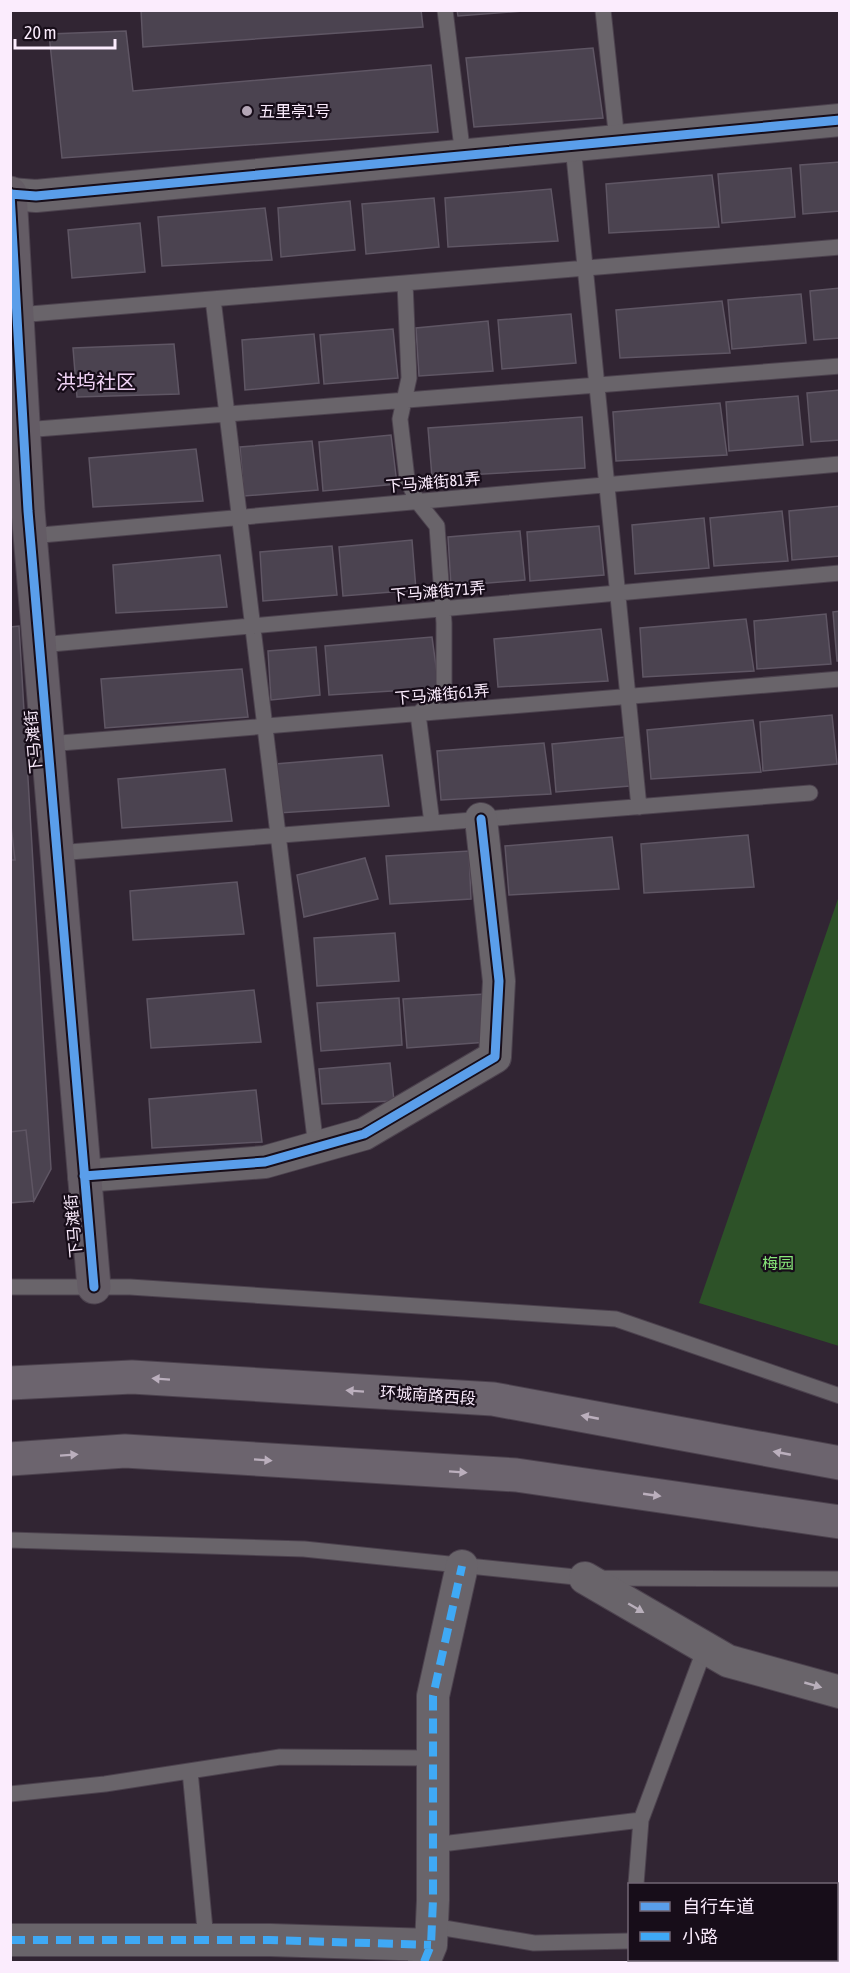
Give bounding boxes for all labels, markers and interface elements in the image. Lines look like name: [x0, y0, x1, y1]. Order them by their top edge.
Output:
scale bar: [15, 12, 116, 50]
text: 20 m: [24, 22, 56, 43]
place label: 五里亭1号: [259, 102, 331, 120]
marker: 五里亭1号: [240, 104, 254, 118]
district label: 洪坞社区: [56, 370, 136, 393]
street label: 下马滩街81弄: [385, 469, 481, 495]
street label: 下马滩街71弄: [390, 578, 486, 604]
street label: 下马滩街61弄: [394, 681, 490, 707]
street label: 下马滩街: [21, 709, 45, 775]
street label: 下马滩街: [61, 1193, 85, 1259]
park label: 梅园: [762, 1254, 794, 1272]
one-way arrow: [151, 1374, 170, 1383]
street label: 环城南路西段: [379, 1383, 477, 1407]
one-way arrow: [346, 1386, 365, 1395]
one-way arrow: [581, 1412, 600, 1421]
one-way arrow: [772, 1448, 791, 1457]
one-way arrow: [59, 1450, 78, 1460]
one-way arrow: [254, 1455, 273, 1464]
one-way arrow: [449, 1467, 468, 1476]
one-way arrow: [642, 1490, 661, 1499]
one-way arrow: [628, 1602, 644, 1613]
one-way arrow: [804, 1681, 822, 1690]
legend: [628, 1883, 838, 1961]
text: 自行车道: [682, 1896, 754, 1917]
text: 小路: [682, 1926, 718, 1947]

